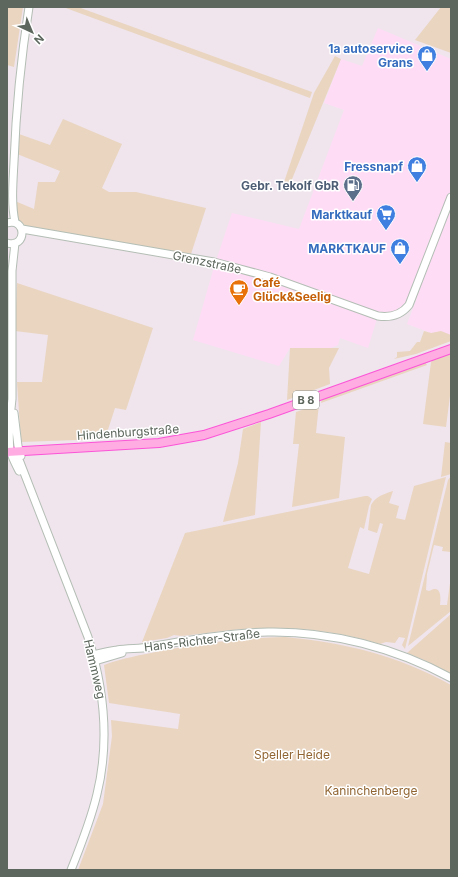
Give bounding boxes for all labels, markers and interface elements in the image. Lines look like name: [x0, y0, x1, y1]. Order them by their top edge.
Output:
north arrow: [12, 12, 52, 52]
text: N: [31, 31, 47, 47]
place label: 1a autoservice Grans: [328, 41, 413, 70]
shop icon: 1a autoservice Grans: [416, 44, 438, 72]
shop icon: Fressnapf: [406, 155, 428, 183]
place label: Fressnapf: [344, 159, 403, 174]
fuel station icon: Gebr. Tekolf GbR: [342, 174, 364, 202]
place label: Gebr. Tekolf GbR: [241, 178, 339, 193]
supermarket icon: Marktkauf: [375, 203, 397, 231]
place label: Marktkauf: [311, 207, 372, 222]
shop icon: MARKTKAUF: [389, 237, 411, 265]
place label: MARKTKAUF: [308, 241, 386, 256]
street label: Grenzstraße: [171, 247, 243, 277]
place label: Café Glück&Seelig: [253, 275, 331, 304]
cafe icon: Café Glück&Seelig: [228, 278, 250, 306]
road number: B 8: [293, 391, 319, 409]
street label: Hindenburgstraße: [76, 421, 180, 443]
street label: Hans-Richter-Straße: [143, 625, 261, 655]
street label: Hammweg: [81, 638, 109, 700]
park label: Speller Heide: [254, 747, 330, 762]
park label: Kaninchenberge: [325, 783, 417, 798]

